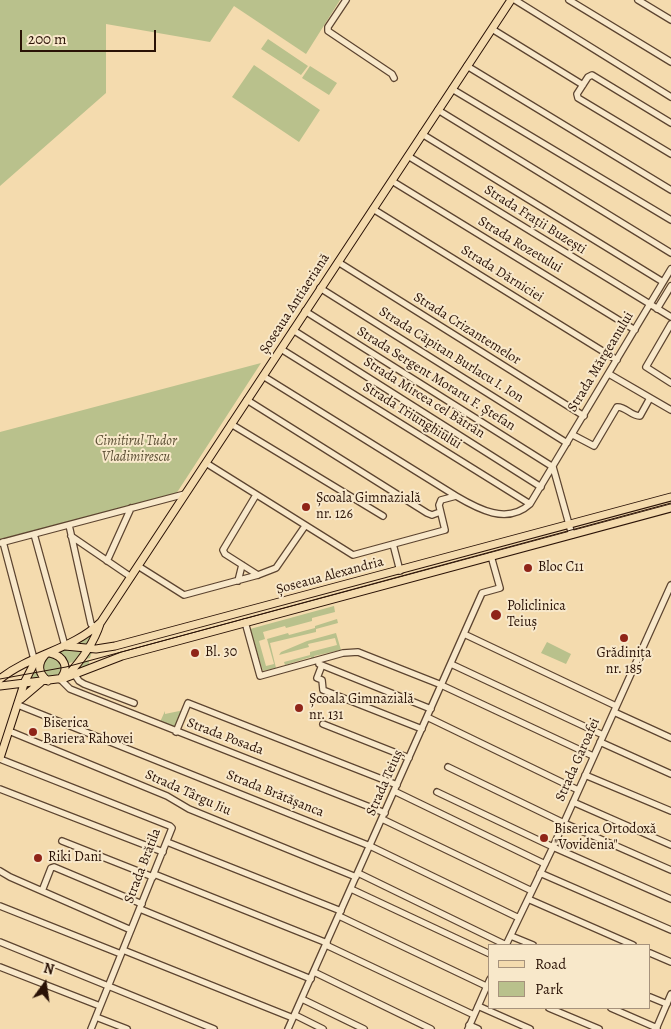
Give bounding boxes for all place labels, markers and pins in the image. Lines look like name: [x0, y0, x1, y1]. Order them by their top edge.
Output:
place label: Școala Gimnazială nr. 126: [316, 491, 421, 524]
marker: Școala Gimnazială nr. 126: [300, 501, 312, 513]
place label: Bloc C11: [538, 560, 584, 576]
marker: Bloc C11: [522, 562, 534, 574]
place label: Policlinica Teiuș: [507, 599, 566, 632]
marker: Policlinica Teiuș: [489, 608, 503, 622]
marker: Grădinița nr. 185: [618, 632, 630, 644]
place label: Bl. 30: [205, 645, 237, 661]
place label: Grădinița nr. 185: [596, 646, 652, 679]
marker: Bl. 30: [189, 647, 201, 659]
place label: Școala Gimnazială nr. 131: [309, 692, 414, 724]
marker: Școala Gimnazială nr. 131: [293, 702, 305, 714]
place label: Biserica Bariera Rahovei: [43, 716, 133, 749]
marker: Biserica Bariera Rahovei: [27, 726, 39, 738]
place label: Biserica Ortodoxă "Vovidenia": [554, 822, 656, 854]
marker: Biserica Ortodoxă "Vovidenia": [538, 832, 550, 844]
place label: Riki Dani: [48, 850, 102, 866]
marker: Riki Dani: [32, 852, 44, 864]

